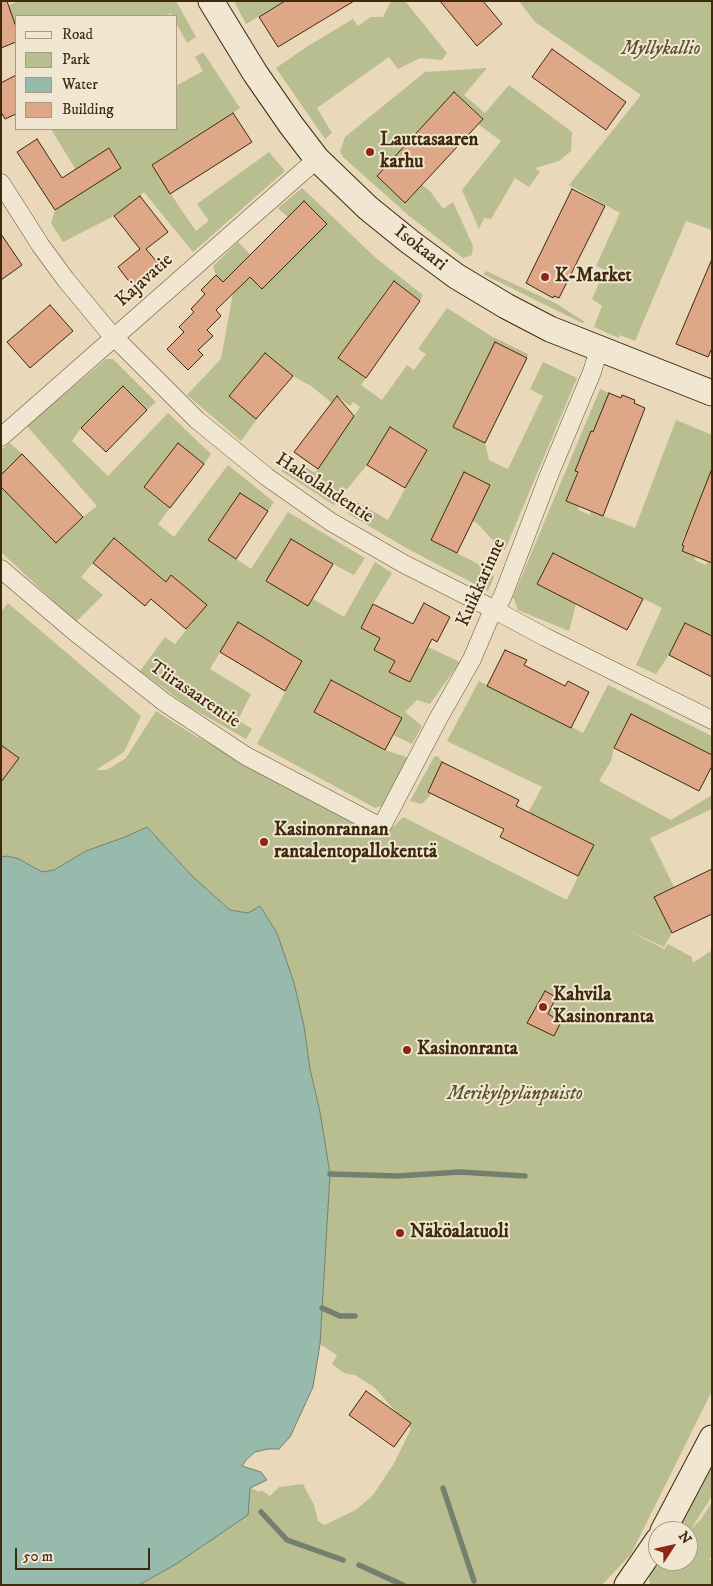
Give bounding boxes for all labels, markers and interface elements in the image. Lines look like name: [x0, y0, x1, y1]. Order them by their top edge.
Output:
legend: [15, 15, 178, 130]
text: Road: [62, 25, 93, 44]
park label: Myllykallio: [621, 39, 701, 61]
text: Park: [62, 50, 90, 69]
text: Water: [62, 75, 98, 94]
text: Building: [62, 100, 114, 119]
place label: Lauttasaaren karhu: [380, 130, 479, 174]
marker: Lauttasaaren karhu: [364, 146, 376, 158]
street label: Isokaari: [389, 221, 451, 277]
street label: Kajavatie: [112, 249, 178, 313]
place label: K-Market: [555, 266, 632, 288]
marker: K-Market: [539, 271, 551, 283]
street label: Hakolahdentie: [271, 449, 377, 529]
street label: Kuikkarinne: [453, 536, 511, 630]
street label: Tiirasaarentie: [144, 656, 244, 734]
place label: Kasinonrannan rantalentopallokenttä: [274, 820, 437, 864]
marker: Kasinonrannan rantalentopallokenttä: [258, 836, 270, 848]
place label: Kahvila Kasinonranta: [553, 985, 654, 1029]
marker: Kahvila Kasinonranta: [537, 1001, 549, 1013]
place label: Kasinonranta: [417, 1039, 518, 1061]
marker: Kasinonranta: [401, 1044, 413, 1056]
park label: Merikylpylänpuisto: [447, 1084, 583, 1106]
place label: Näköalatuoli: [410, 1222, 509, 1244]
marker: Näköalatuoli: [394, 1227, 406, 1239]
north arrow: [648, 1521, 698, 1571]
text: N: [674, 1528, 695, 1548]
scale bar: [18, 1538, 152, 1570]
text: 50 m: [23, 1547, 53, 1566]

